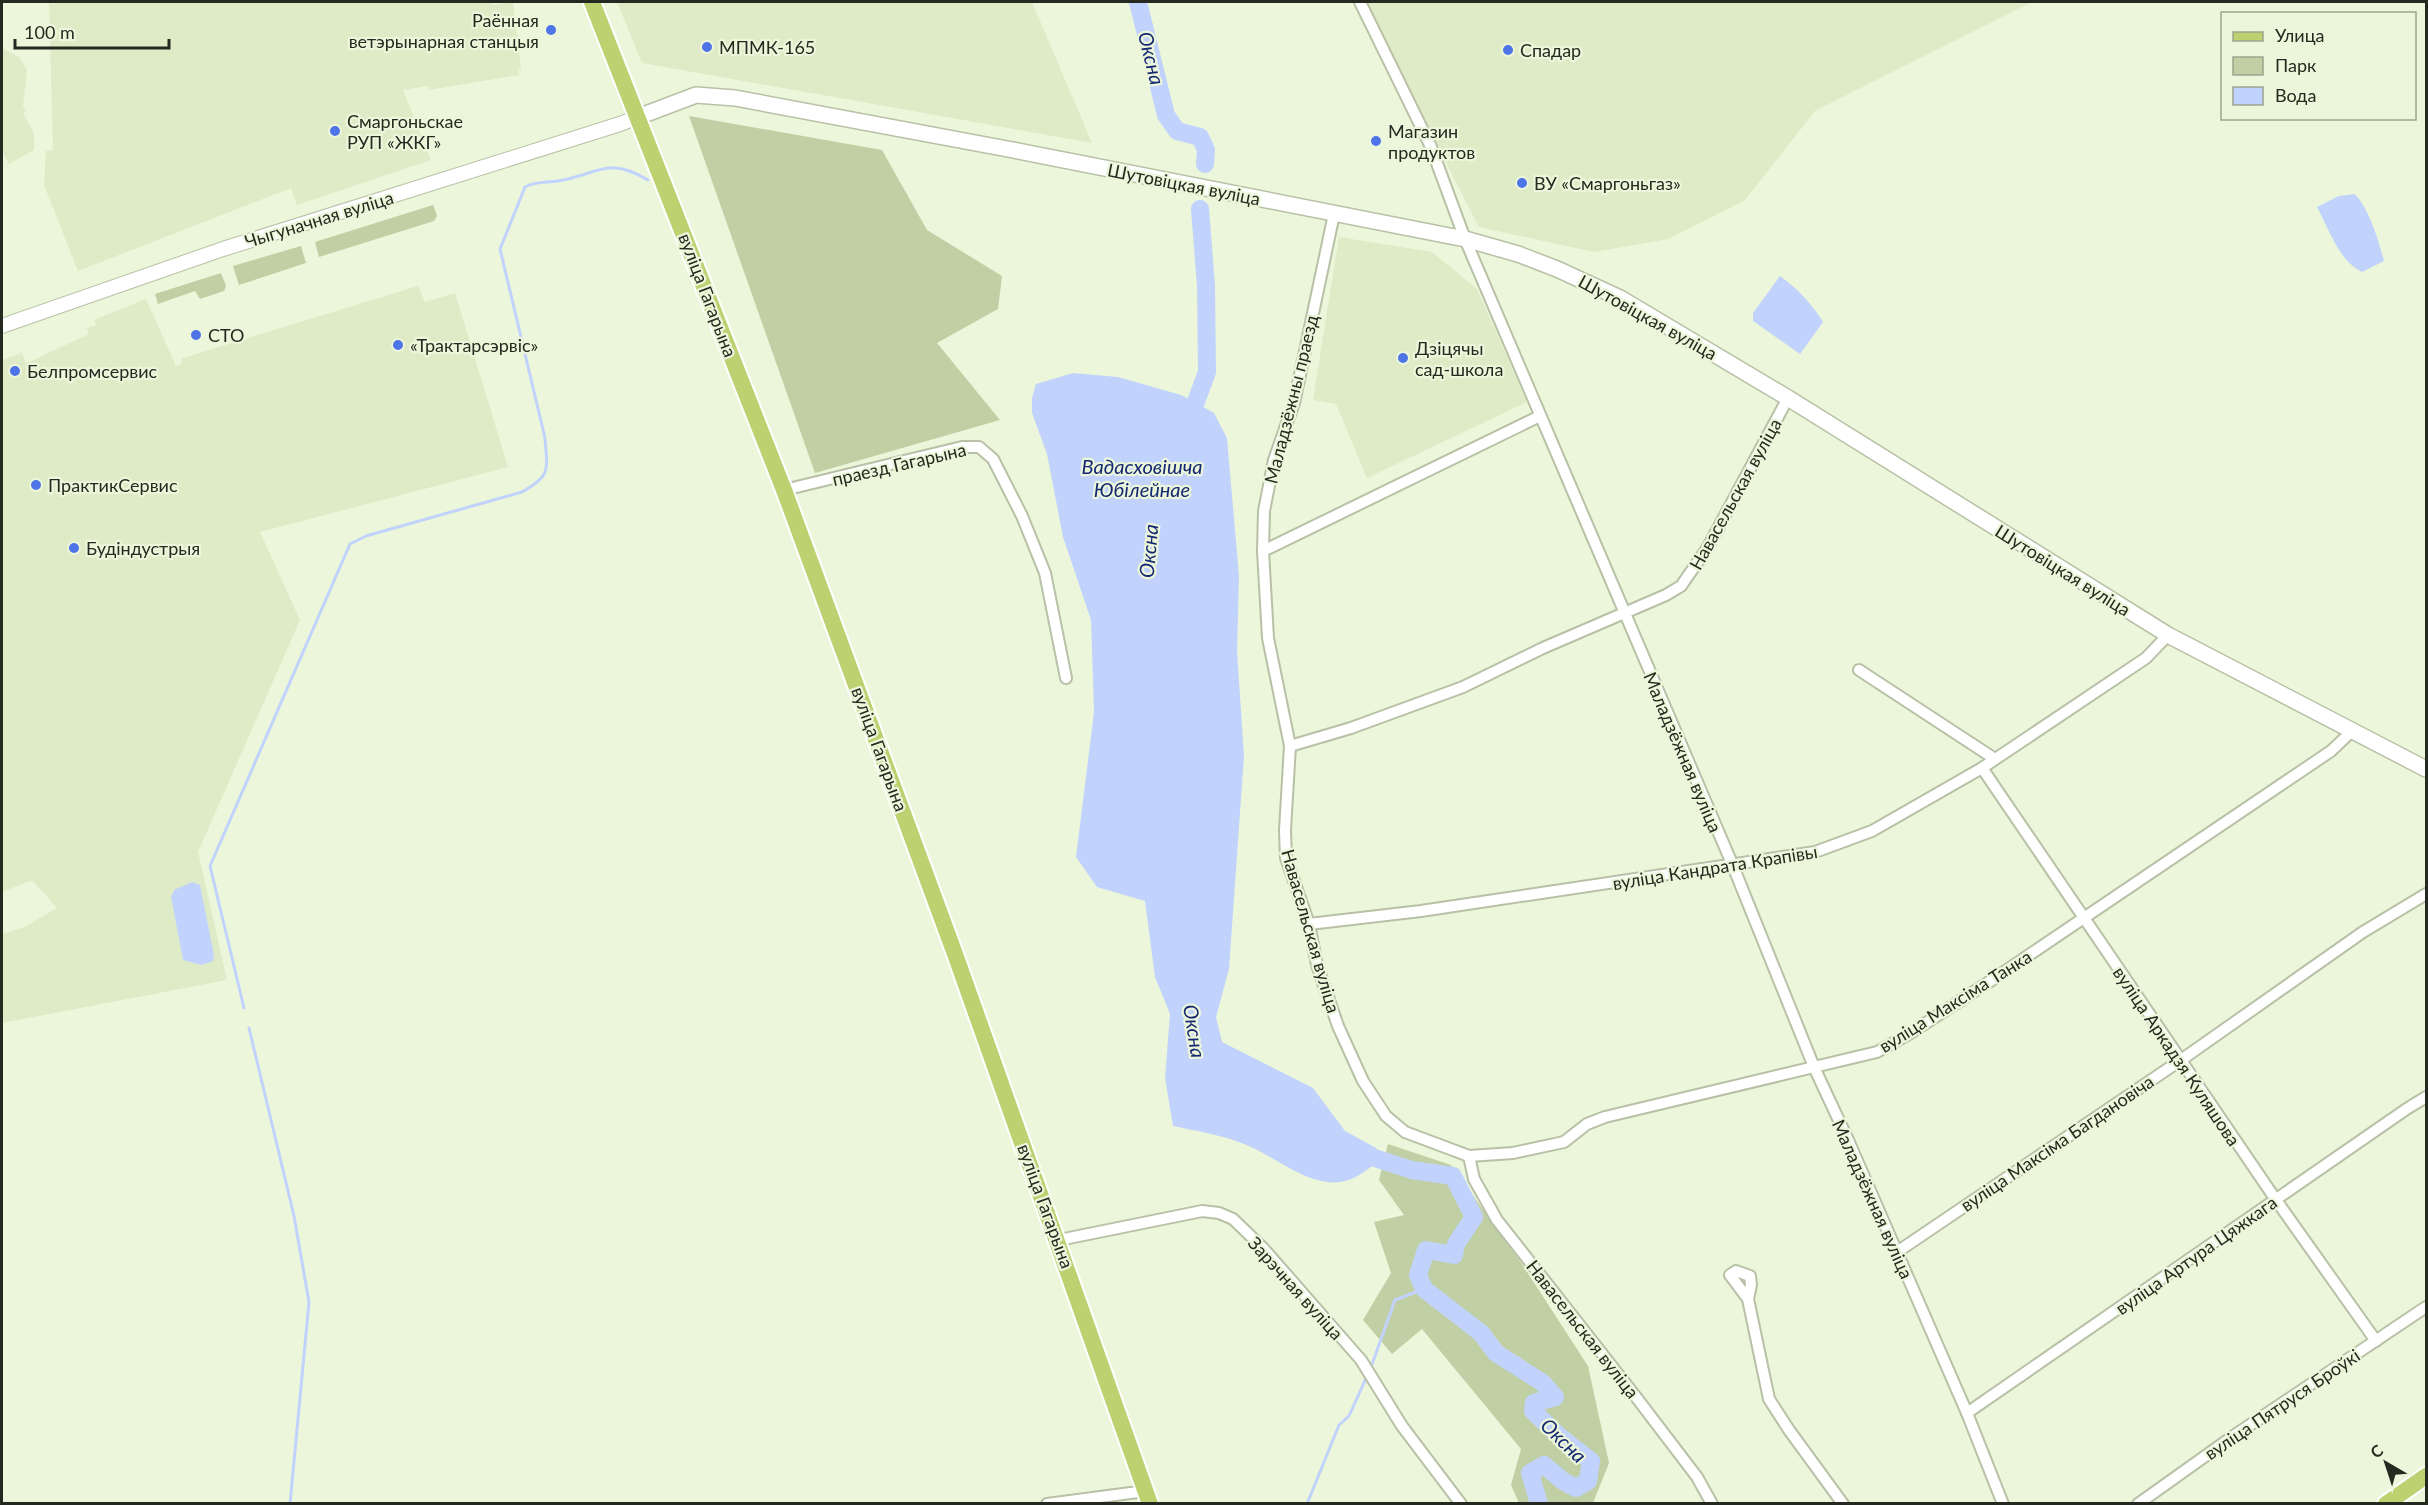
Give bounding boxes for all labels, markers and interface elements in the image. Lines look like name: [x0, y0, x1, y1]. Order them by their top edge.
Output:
place label: Раённая ветэрынарная станцыя: [349, 9, 539, 52]
scale bar: [15, 12, 170, 50]
legend: [2221, 12, 2416, 120]
text: 100 m: [24, 21, 75, 43]
marker: Раённая ветэрынарная станцыя: [544, 23, 558, 37]
text: Улица: [2275, 24, 2325, 46]
water label: Оксна: [1134, 29, 1170, 87]
place label: МПМК-165: [719, 36, 815, 58]
place label: Спадар: [1520, 39, 1581, 61]
marker: МПМК-165: [700, 40, 714, 54]
marker: Спадар: [1501, 43, 1515, 57]
text: Парк: [2275, 54, 2317, 76]
text: Вода: [2275, 84, 2316, 106]
place label: Смаргоньскае РУП «ЖКГ»: [347, 110, 463, 153]
place label: Магазин продуктов: [1388, 120, 1475, 163]
marker: Смаргоньскае РУП «ЖКГ»: [328, 124, 342, 138]
marker: Магазин продуктов: [1369, 134, 1383, 148]
street label: Шутовіцкая вуліца: [1106, 158, 1262, 210]
place label: ВУ «Смаргоньгаз»: [1534, 172, 1681, 194]
marker: ВУ «Смаргоньгаз»: [1515, 176, 1529, 190]
street label: Чыгуначная вуліца: [242, 186, 396, 252]
street label: вуліца Гагарына: [674, 230, 742, 360]
street label: Шутовіцкая вуліца: [1575, 270, 1721, 364]
street label: Маладзёжны праезд: [1259, 312, 1323, 486]
place label: СТО: [208, 324, 245, 346]
marker: СТО: [189, 328, 203, 342]
place label: «Трактарсэрвіс»: [410, 334, 538, 356]
place label: Дзіцячы сад-школа: [1415, 337, 1503, 380]
marker: «Трактарсэрвіс»: [391, 338, 405, 352]
marker: Дзіцячы сад-школа: [1396, 351, 1410, 365]
place label: Белпромсервис: [27, 360, 158, 382]
marker: Белпромсервис: [8, 364, 22, 378]
street label: Навасельская вуліца: [1684, 415, 1786, 573]
street label: праезд Гагарына: [830, 438, 968, 490]
water label: Вадасховішча Юбілейнае: [1082, 454, 1202, 501]
place label: ПрактикСервис: [48, 474, 178, 496]
marker: ПрактикСервис: [29, 478, 43, 492]
street label: Шутовіцкая вуліца: [1991, 520, 2135, 620]
water label: Оксна: [1134, 523, 1162, 579]
place label: Будіндустрыя: [86, 537, 200, 559]
marker: Будіндустрыя: [67, 541, 81, 555]
street label: Маладзёжная вуліца: [1639, 668, 1727, 836]
street label: вуліца Гагарына: [847, 684, 913, 814]
street label: вуліца Кандрата Крапівы: [1611, 840, 1819, 894]
street label: Навасельская вуліца: [1277, 846, 1345, 1016]
street label: вуліца Максіма Танка: [1875, 945, 2035, 1057]
street label: вуліца Аркадзя Куляшова: [2109, 962, 2245, 1150]
water label: Оксна: [1179, 1003, 1211, 1059]
street label: вуліца Максіма Багдановіча: [1956, 1070, 2158, 1216]
street label: Маладзёжная вуліца: [1828, 1116, 1918, 1282]
street label: вуліца Гагарына: [1013, 1141, 1079, 1271]
street label: вуліца Артура Цяжкага: [2111, 1191, 2281, 1319]
street label: Зарэчная вуліца: [1244, 1232, 1348, 1344]
street label: Навасельская вуліца: [1522, 1255, 1644, 1403]
street label: вуліца Пятруся Броўкі: [2200, 1344, 2364, 1464]
water label: Оксна: [1536, 1413, 1592, 1467]
north arrow: [2356, 1433, 2416, 1493]
text: С: [2366, 1440, 2387, 1462]

